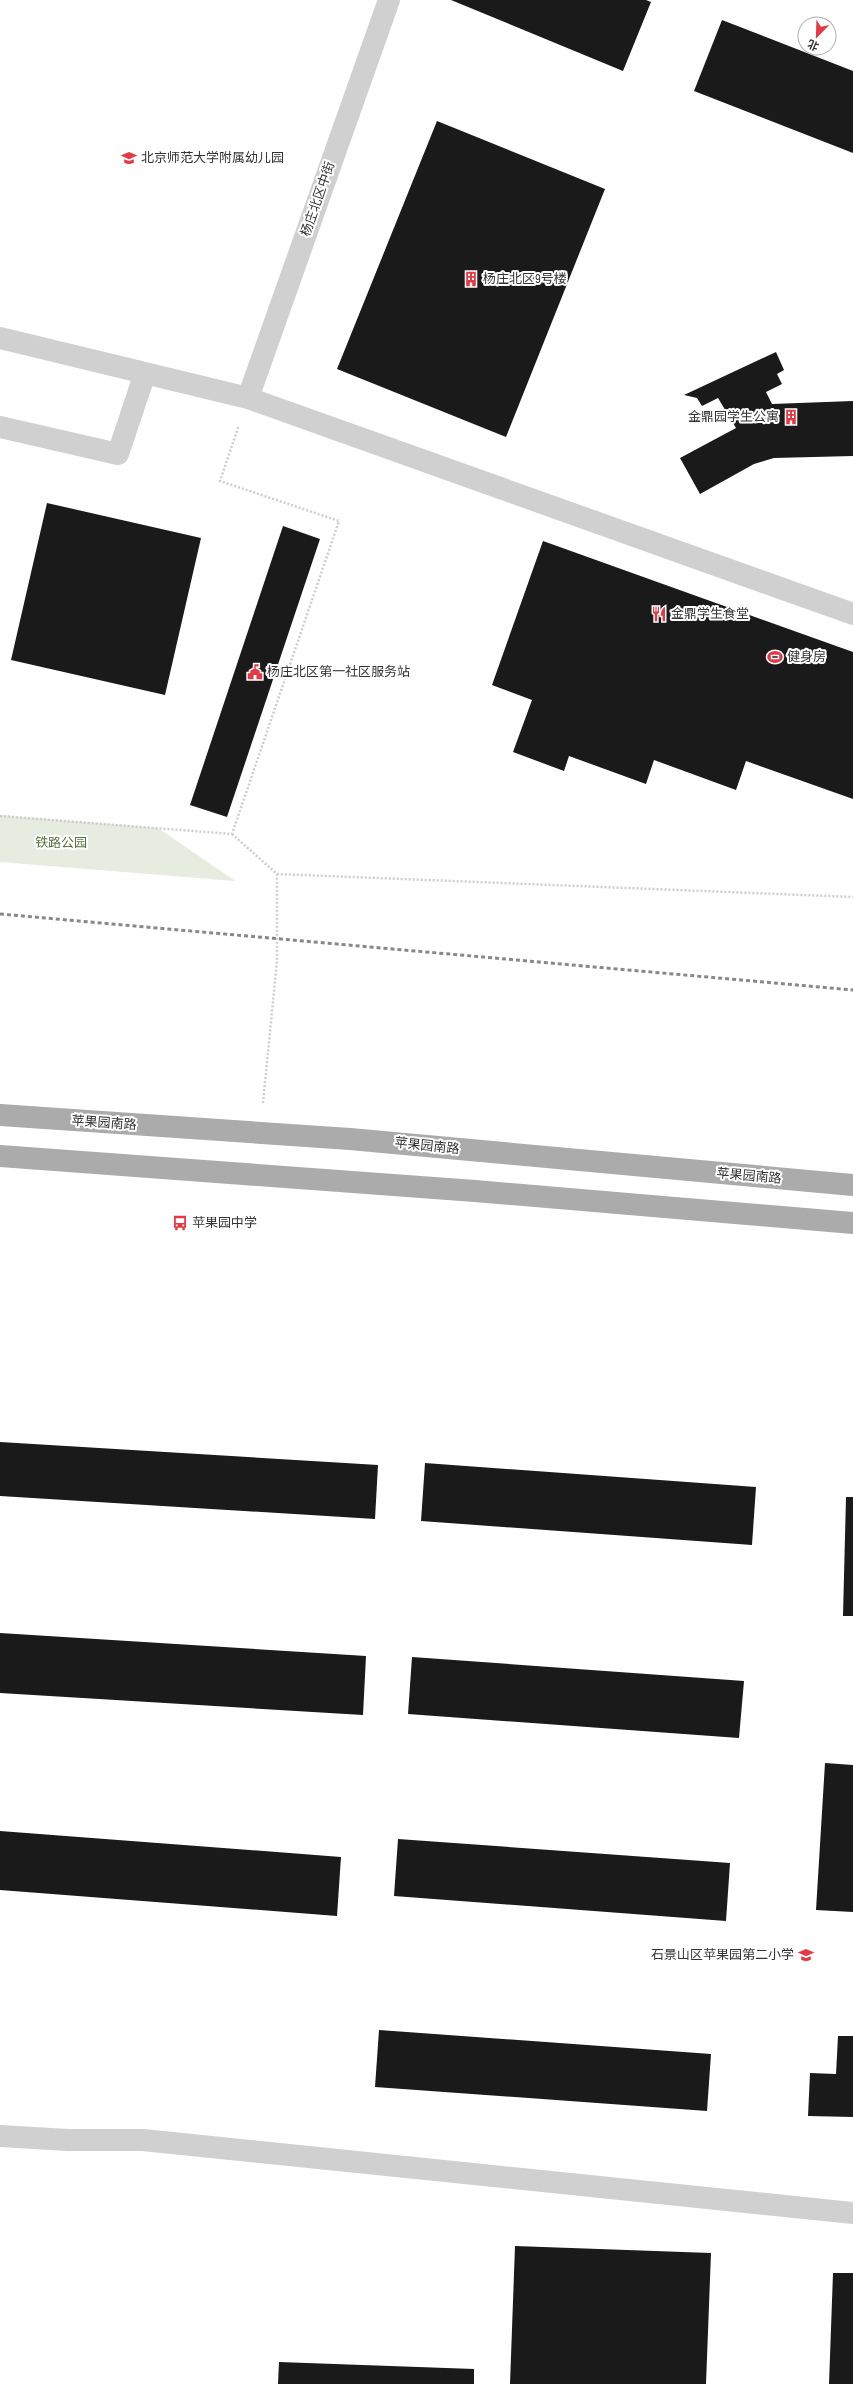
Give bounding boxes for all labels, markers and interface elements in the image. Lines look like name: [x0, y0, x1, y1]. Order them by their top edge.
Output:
north arrow: [797, 16, 837, 56]
text: 北: [806, 37, 821, 53]
school or university icon: 北京师范大学附属幼儿园: [120, 149, 138, 167]
place label: 北京师范大学附属幼儿园: [141, 150, 284, 166]
street label: 杨庄北区中街: [298, 160, 338, 238]
building icon: 杨庄北区9号楼: [462, 270, 480, 288]
place label: 杨庄北区9号楼: [483, 271, 567, 287]
building icon: 金鼎园学生公寓: [782, 408, 800, 426]
place label: 金鼎园学生公寓: [688, 409, 779, 425]
restaurant icon: 金鼎学生食堂: [650, 605, 668, 623]
place label: 金鼎学生食堂: [671, 606, 749, 622]
sports icon: 健身房: [766, 648, 784, 666]
place label: 健身房: [787, 649, 826, 665]
public building icon: 杨庄北区第一社区服务站: [246, 663, 264, 681]
place label: 杨庄北区第一社区服务站: [267, 664, 410, 680]
park label: 铁路公园: [35, 835, 87, 851]
street label: 苹果园南路: [71, 1113, 137, 1133]
street label: 苹果园南路: [394, 1135, 460, 1157]
street label: 苹果园南路: [716, 1165, 782, 1187]
bus stop icon: 苹果园中学: [171, 1214, 189, 1232]
place label: 苹果园中学: [192, 1215, 257, 1231]
school or university icon: 石景山区苹果园第二小学: [797, 1946, 815, 1964]
place label: 石景山区苹果园第二小学: [651, 1947, 794, 1963]

